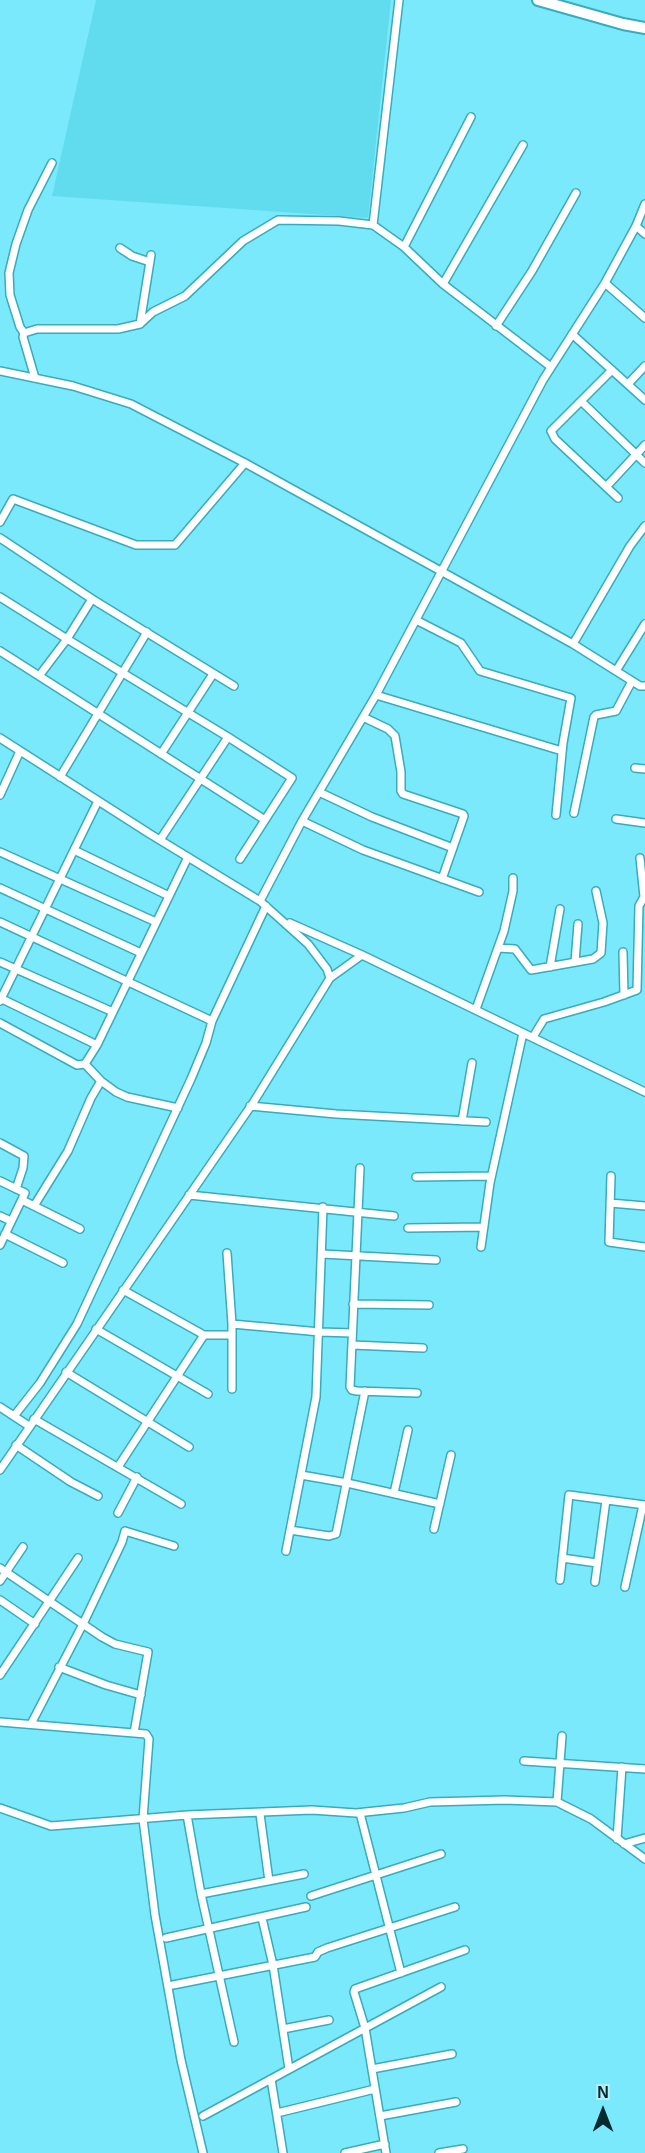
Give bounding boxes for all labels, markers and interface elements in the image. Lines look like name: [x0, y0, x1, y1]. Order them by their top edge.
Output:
north arrow: [573, 2081, 633, 2141]
text: N: [597, 2084, 609, 2101]

